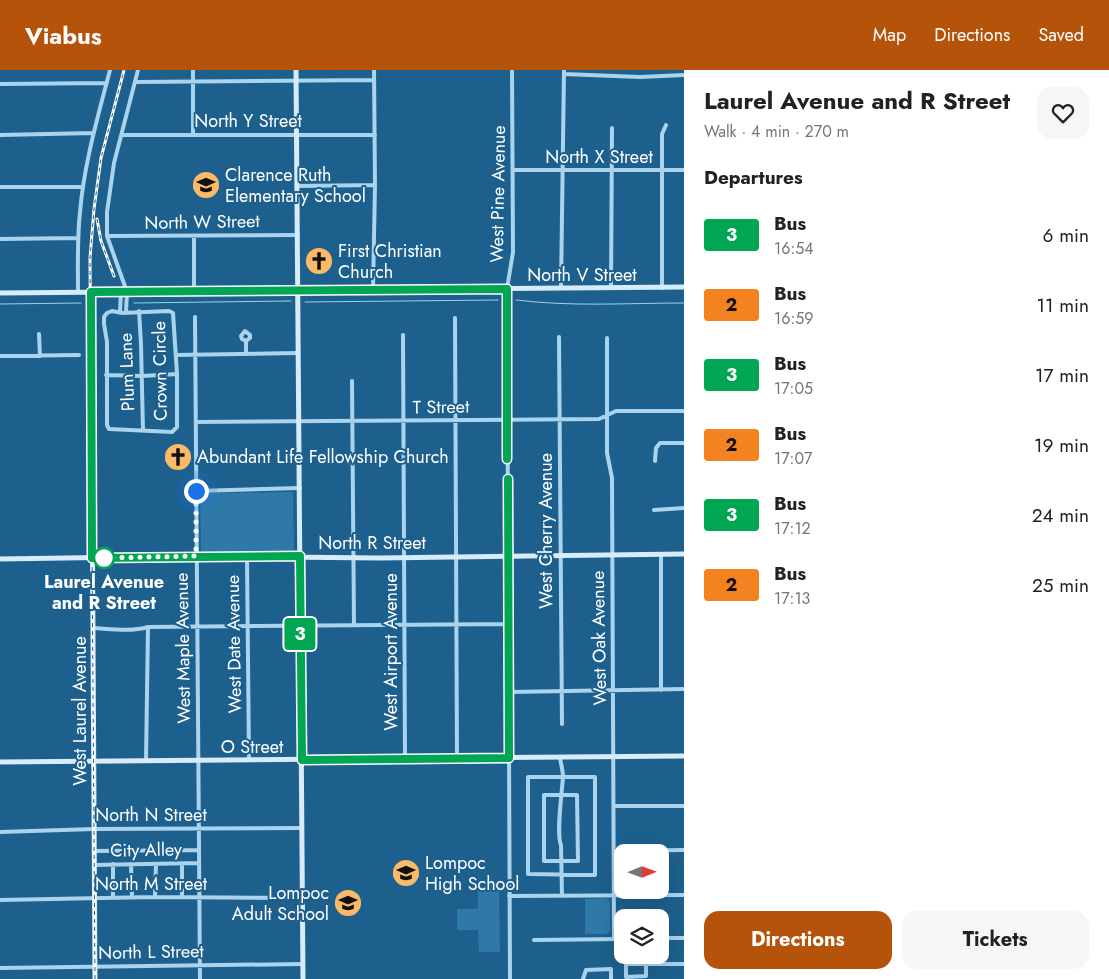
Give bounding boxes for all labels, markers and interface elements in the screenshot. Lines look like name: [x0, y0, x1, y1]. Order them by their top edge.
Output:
text: Viabus: [25, 18, 102, 53]
text: Map: [873, 22, 906, 48]
text: Directions: [934, 22, 1010, 48]
text: Saved: [1038, 22, 1084, 48]
text: Laurel Avenue and R Street: [704, 83, 1010, 118]
button: heart: [1037, 87, 1089, 139]
street label: North Y Street: [194, 108, 302, 134]
text: Walk · 4 min · 270 m: [704, 120, 849, 143]
street label: West Pine Avenue: [484, 125, 512, 263]
street label: North X Street: [545, 144, 653, 170]
place label: Clarence Ruth Elementary School: [225, 162, 366, 209]
text: Departures: [704, 164, 803, 191]
school or university icon: Clarence Ruth Elementary School: [191, 170, 221, 200]
street label: North W Street: [144, 208, 261, 236]
text: Bus: [774, 210, 806, 237]
text: 3: [726, 222, 737, 248]
text: 6 min: [1043, 222, 1089, 249]
text: 16:54: [774, 237, 814, 260]
place label: First Christian Church: [338, 238, 442, 285]
church icon: First Christian Church: [304, 246, 334, 276]
street label: North V Street: [527, 262, 637, 288]
text: Bus: [774, 280, 806, 307]
text: 2: [726, 292, 737, 318]
text: 11 min: [1036, 292, 1089, 319]
text: 16:59: [774, 307, 813, 330]
street label: Crown Circle: [146, 321, 174, 421]
street label: Plum Lane: [113, 332, 141, 412]
text: Bus: [774, 350, 806, 377]
text: 3: [726, 362, 737, 388]
text: 17 min: [1035, 362, 1089, 389]
text: 17:05: [774, 377, 813, 400]
street label: T Street: [412, 393, 470, 420]
text: Bus: [774, 420, 806, 447]
text: 2: [726, 432, 737, 458]
text: 19 min: [1034, 432, 1089, 459]
church icon: Abundant Life Fellowship Church: [163, 442, 193, 472]
place label: Abundant Life Fellowship Church: [197, 444, 449, 470]
text: 17:07: [774, 447, 812, 470]
street label: West Cherry Avenue: [533, 453, 559, 609]
your location: [184, 479, 209, 504]
text: Bus: [774, 490, 806, 517]
text: 3: [726, 502, 737, 528]
text: 24 min: [1032, 502, 1089, 529]
text: 17:12: [774, 517, 811, 540]
street label: North R Street: [318, 530, 426, 556]
marker: Laurel Avenue and R Street: [93, 547, 115, 569]
text: Bus: [774, 560, 806, 587]
place label: Laurel Avenue and R Street: [44, 569, 164, 616]
street label: West Oak Avenue: [585, 570, 613, 706]
street label: West Maple Avenue: [169, 572, 197, 724]
text: 2: [726, 572, 737, 598]
text: 25 min: [1032, 572, 1089, 599]
street label: West Airport Avenue: [378, 573, 404, 731]
street label: West Date Avenue: [220, 574, 248, 714]
text: 17:13: [774, 587, 810, 610]
line badge: 3: [284, 618, 316, 650]
text: 3: [294, 621, 306, 647]
street label: West Laurel Avenue: [67, 636, 93, 786]
street label: O Street: [221, 734, 284, 760]
street label: North N Street: [95, 802, 207, 828]
street label: City Alley: [110, 836, 182, 864]
north arrow: [614, 844, 669, 899]
map controls: [614, 844, 669, 964]
place label: Lompoc High School: [425, 850, 519, 897]
school or university icon: Lompoc High School: [391, 858, 421, 888]
street label: North M Street: [95, 871, 208, 897]
place label: Lompoc Adult School: [232, 880, 329, 927]
school or university icon: Lompoc Adult School: [333, 888, 363, 918]
button: layers: [614, 909, 669, 964]
button: Directions: [704, 911, 892, 969]
button: Tickets: [902, 911, 1089, 969]
street label: North L Street: [98, 938, 205, 966]

